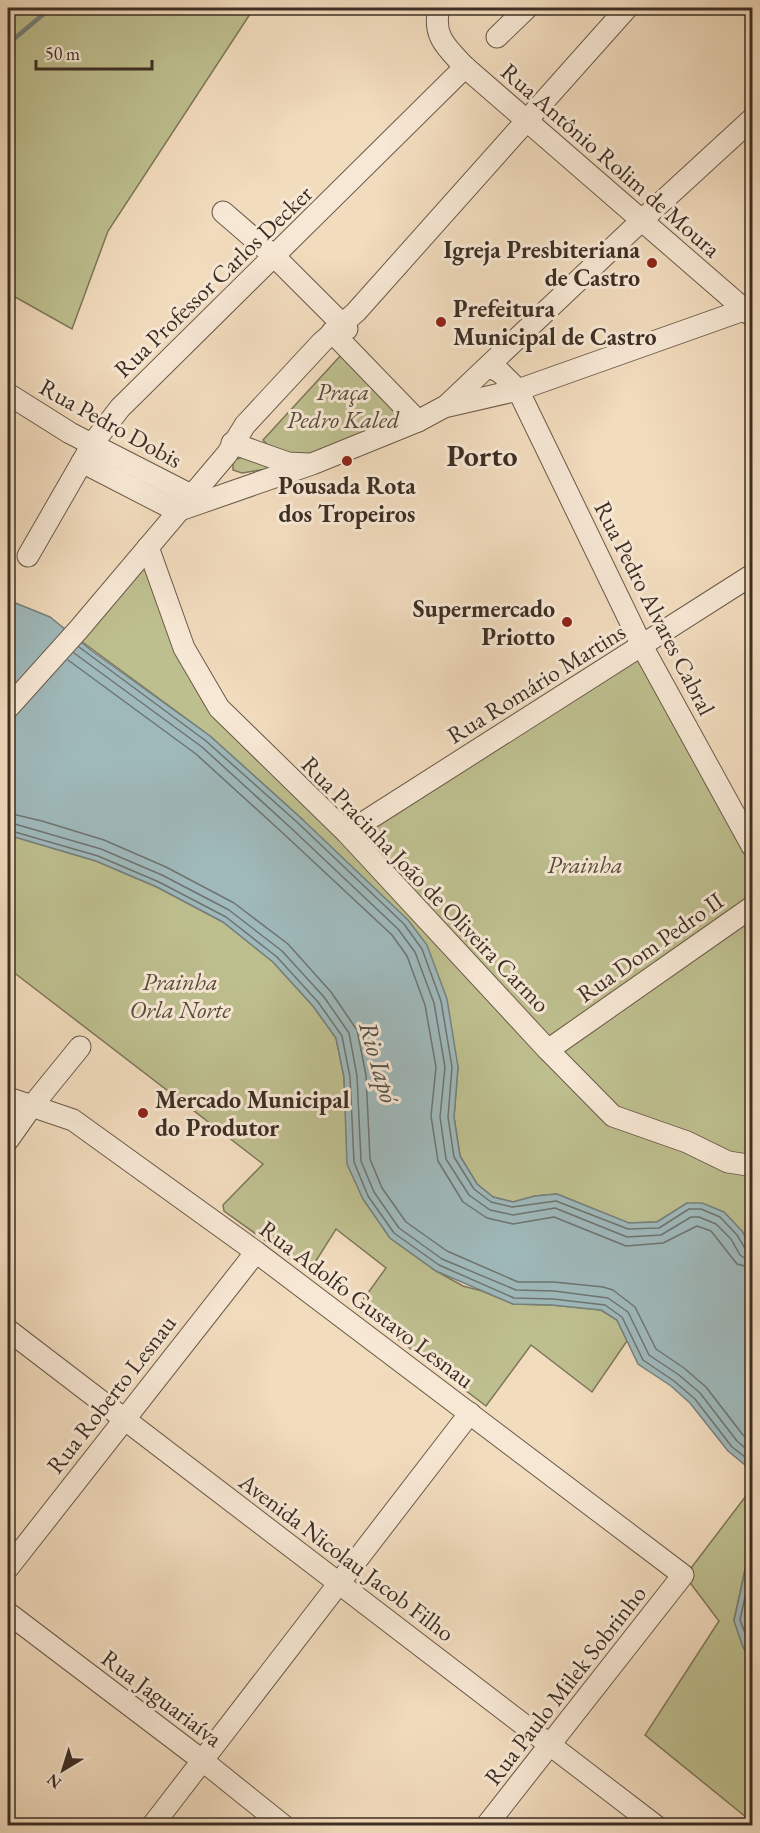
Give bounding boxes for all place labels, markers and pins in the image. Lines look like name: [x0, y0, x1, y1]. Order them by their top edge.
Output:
place label: Igreja Presbiteriana de Castro: [443, 234, 640, 293]
marker: Igreja Presbiteriana de Castro: [645, 256, 659, 270]
place label: Prefeitura Municipal de Castro: [453, 293, 657, 352]
marker: Prefeitura Municipal de Castro: [434, 315, 448, 329]
marker: Pousada Rota dos Tropeiros: [340, 454, 354, 468]
place label: Pousada Rota dos Tropeiros: [278, 470, 416, 529]
place label: Supermercado Priotto: [413, 593, 555, 652]
marker: Supermercado Priotto: [560, 615, 574, 629]
place label: Mercado Municipal do Produtor: [155, 1084, 350, 1143]
marker: Mercado Municipal do Produtor: [136, 1106, 150, 1120]

